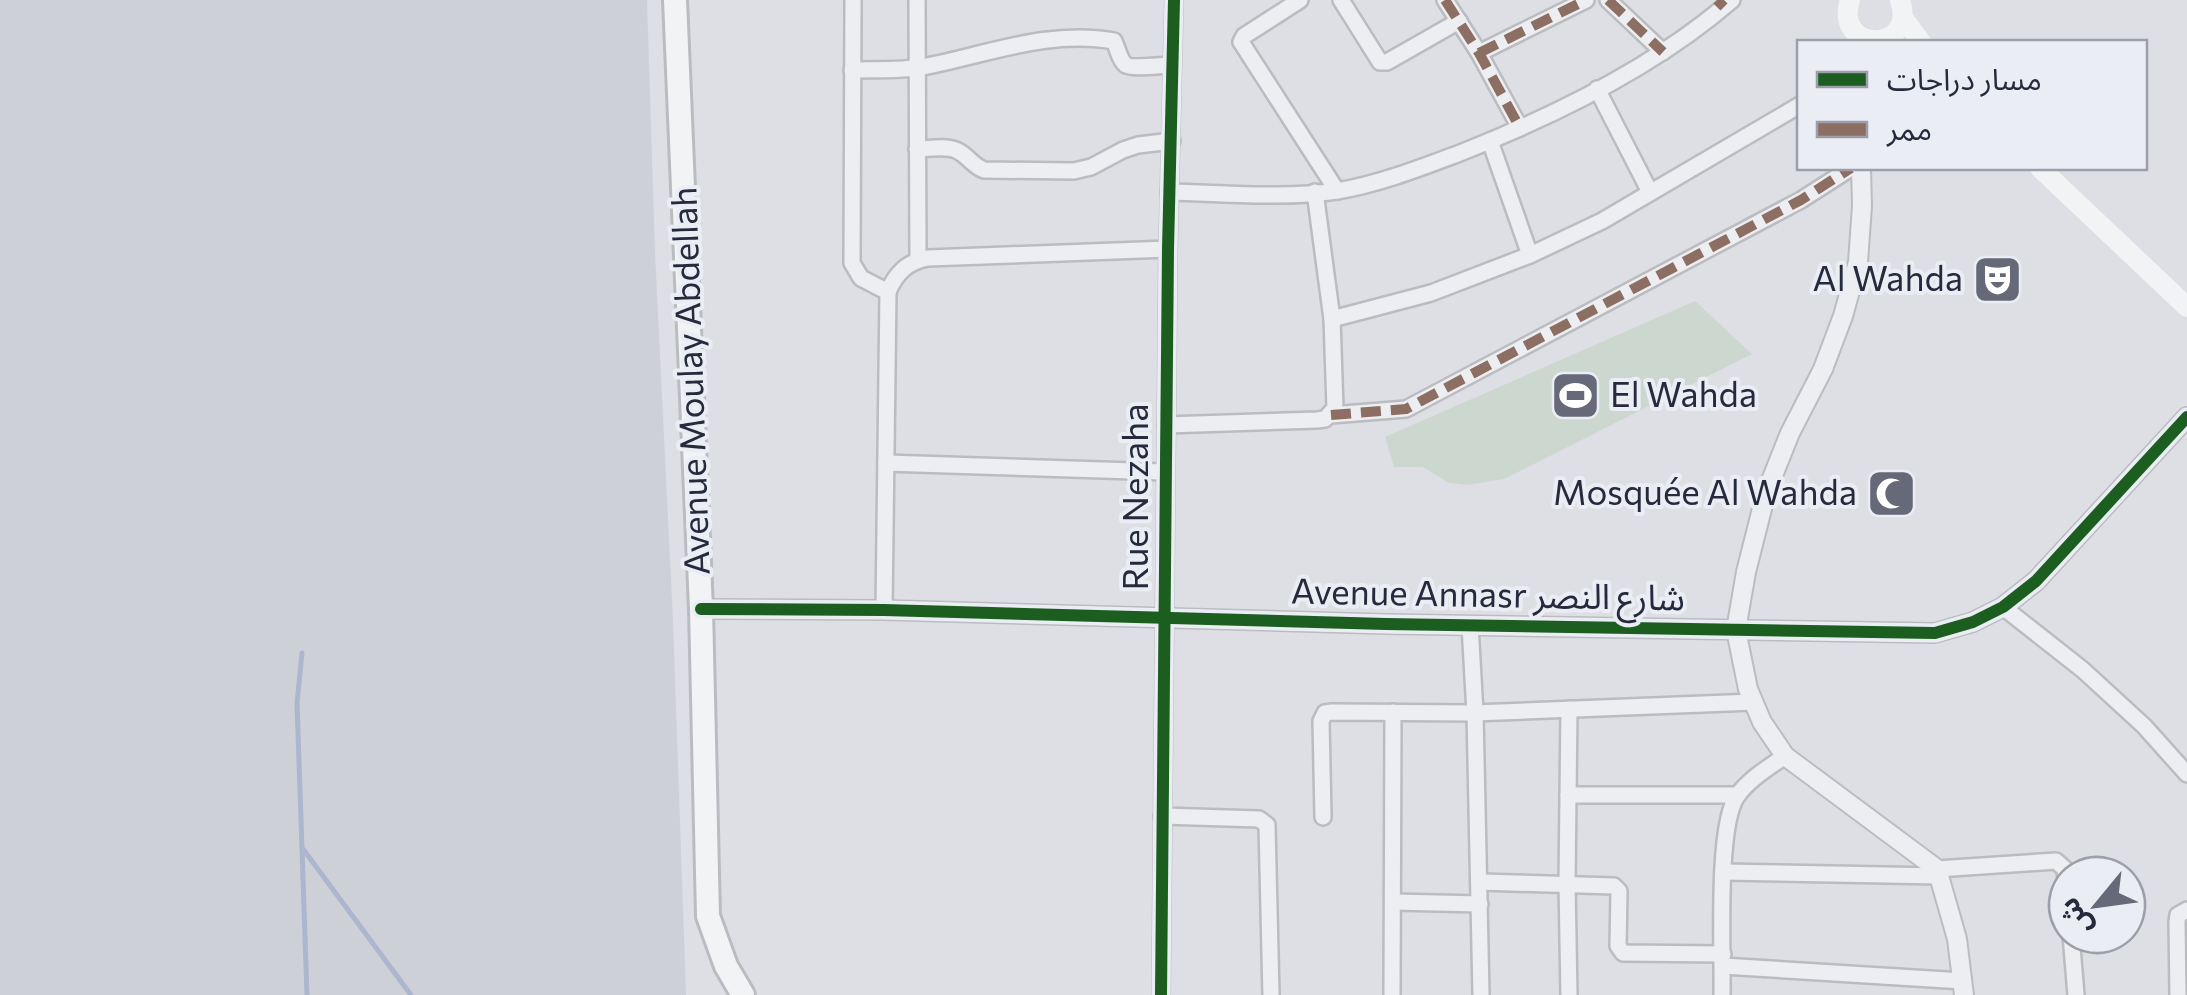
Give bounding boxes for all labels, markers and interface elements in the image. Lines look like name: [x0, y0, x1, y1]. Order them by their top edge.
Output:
legend: [1797, 40, 2147, 170]
text: مسار دراجات: [1887, 59, 2042, 97]
text: ممر: [1886, 109, 1932, 147]
street label: Avenue Moulay Abdellah: [660, 186, 717, 576]
theatre icon: Al Wahda: [1972, 253, 2024, 305]
place label: Al Wahda: [1813, 255, 1963, 298]
sports icon: El Wahda: [1549, 369, 1601, 421]
place label: El Wahda: [1610, 371, 1757, 414]
street label: Rue Nezaha: [1112, 404, 1155, 590]
mosque icon: Mosquée Al Wahda: [1866, 467, 1918, 519]
place label: Mosquée Al Wahda: [1553, 469, 1857, 512]
street label: Avenue Annasr شارع النصر: [1291, 568, 1685, 624]
north arrow: [2047, 855, 2147, 955]
text: ش: [2050, 893, 2098, 943]

